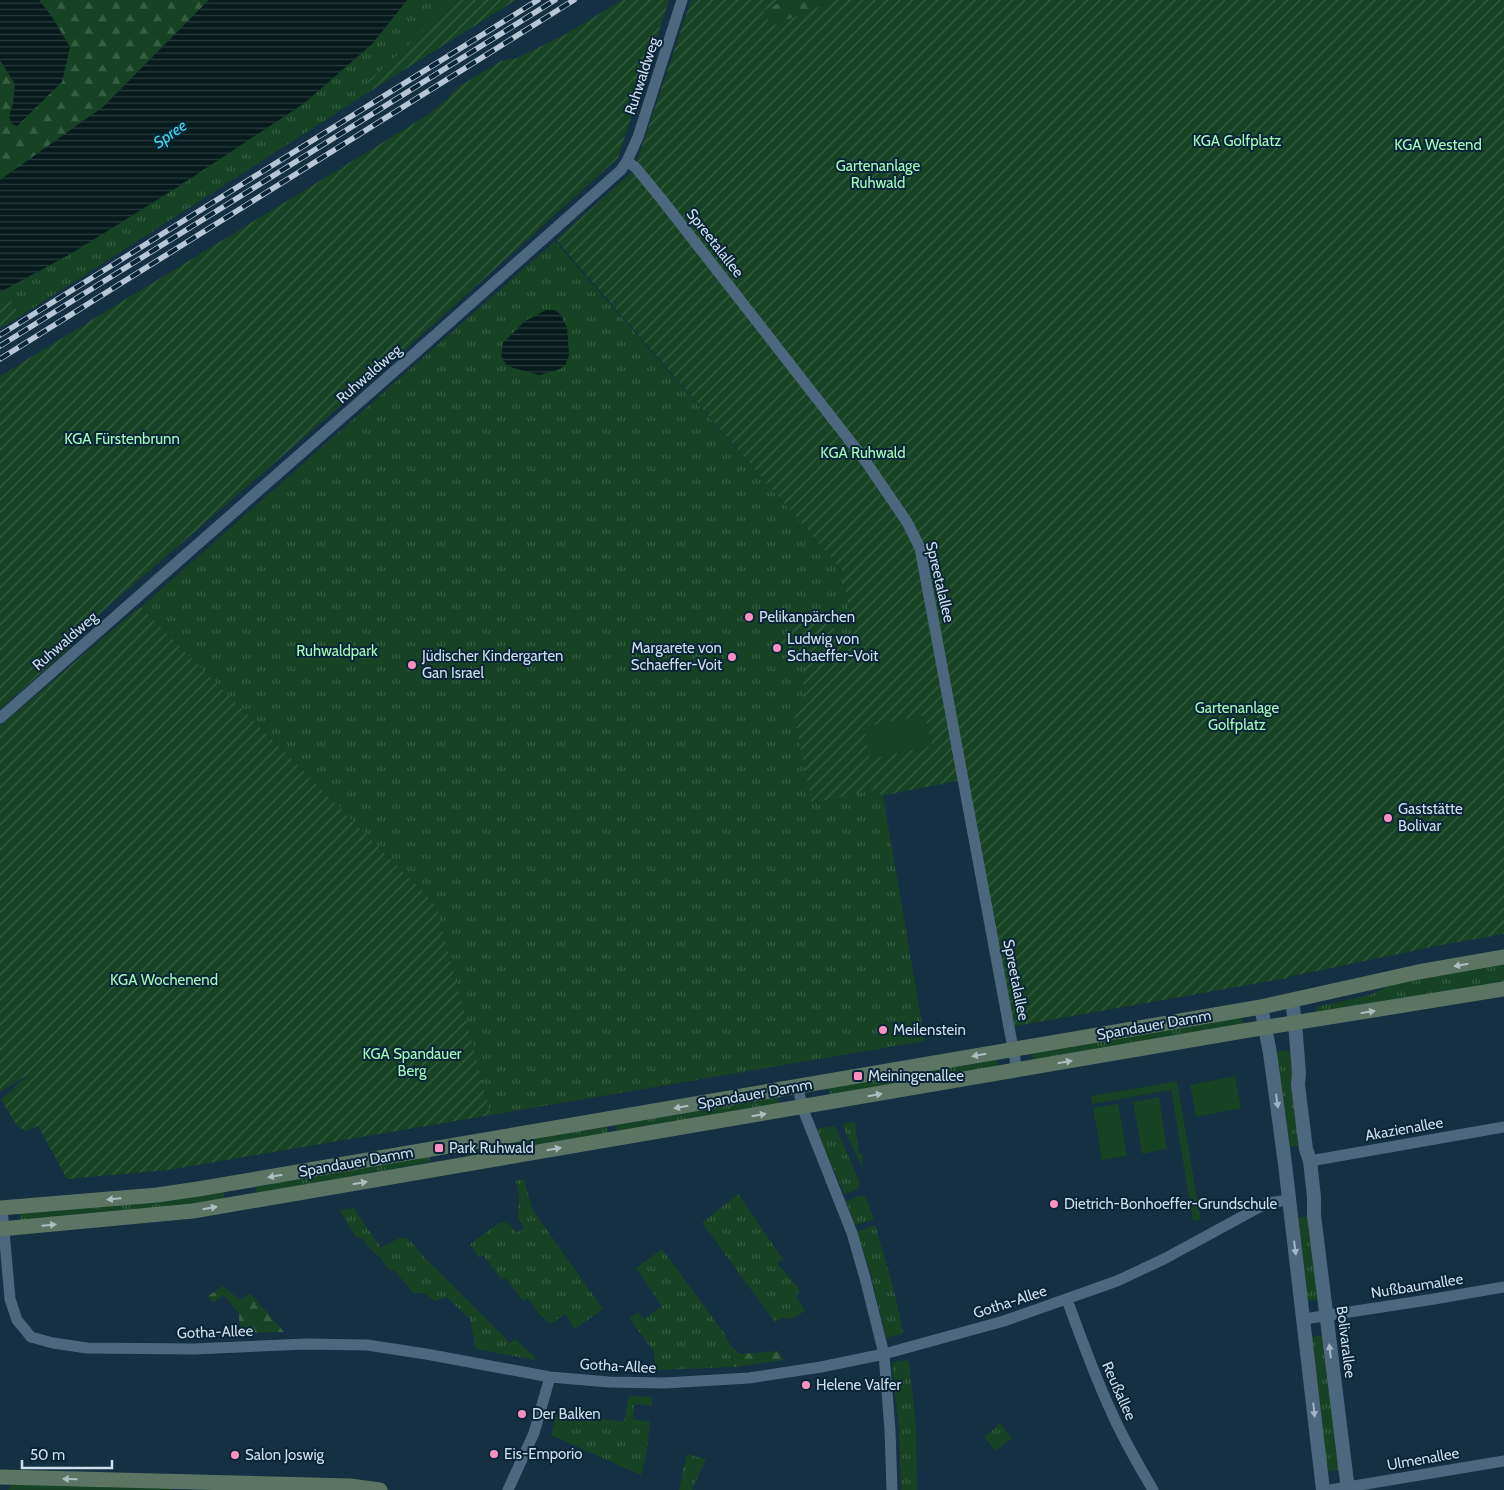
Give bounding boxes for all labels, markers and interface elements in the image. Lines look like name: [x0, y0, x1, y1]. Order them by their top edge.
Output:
street label: Ruhwaldweg: [621, 34, 663, 117]
water label: Spree: [150, 116, 190, 152]
park label: KGA Golfplatz: [1193, 132, 1281, 150]
park label: KGA Westend: [1394, 136, 1482, 154]
park label: Gartenanlage Ruhwald: [836, 157, 921, 192]
street label: Spreetalallee: [683, 205, 748, 281]
street label: Ruhwaldweg: [333, 340, 406, 407]
park label: KGA Fürstenbrunn: [64, 430, 180, 448]
park label: KGA Ruhwald: [820, 444, 906, 462]
street label: Spreetalallee: [922, 540, 958, 624]
street label: Ruhwaldweg: [29, 607, 102, 674]
place label: Pelikanpärchen: [759, 608, 855, 626]
marker: Pelikanpärchen: [743, 611, 755, 623]
place label: Ludwig von Schaeffer-Voit: [787, 630, 878, 665]
place label: Margarete von Schaeffer-Voit: [631, 639, 722, 674]
park label: Ruhwaldpark: [296, 642, 378, 660]
marker: Ludwig von Schaeffer-Voit: [771, 642, 783, 654]
place label: Jüdischer Kindergarten Gan Israel: [421, 647, 564, 682]
marker: Margarete von Schaeffer-Voit: [726, 651, 738, 663]
marker: Jüdischer Kindergarten Gan Israel: [406, 659, 418, 671]
park label: Gartenanlage Golfplatz: [1195, 699, 1280, 734]
place label: Gaststätte Bolivar: [1398, 800, 1463, 835]
marker: Gaststätte Bolivar: [1382, 812, 1394, 824]
street label: Spreetalallee: [999, 938, 1033, 1022]
one-way arrow: [1453, 961, 1469, 969]
park label: KGA Wochenend: [110, 971, 218, 989]
street label: Spandauer Damm: [1095, 1006, 1213, 1044]
one-way arrow: [1360, 1007, 1376, 1015]
place label: Meilenstein: [893, 1021, 966, 1039]
marker: Meilenstein: [877, 1024, 889, 1036]
park label: KGA Spandauer Berg: [362, 1045, 462, 1080]
one-way arrow: [971, 1052, 987, 1060]
one-way arrow: [1058, 1057, 1074, 1065]
place label: Meiningenallee: [868, 1067, 964, 1085]
marker: Meiningenallee: [852, 1070, 864, 1082]
street label: Spandauer Damm: [696, 1075, 814, 1113]
one-way arrow: [867, 1090, 883, 1098]
one-way arrow: [1273, 1093, 1281, 1109]
one-way arrow: [672, 1103, 688, 1111]
one-way arrow: [751, 1110, 767, 1118]
street label: Akazienallee: [1364, 1113, 1445, 1145]
place label: Park Ruhwald: [449, 1139, 534, 1157]
marker: Park Ruhwald: [433, 1142, 445, 1154]
street label: Spandauer Damm: [297, 1143, 415, 1181]
one-way arrow: [547, 1145, 563, 1153]
one-way arrow: [266, 1172, 282, 1180]
one-way arrow: [352, 1178, 368, 1186]
one-way arrow: [105, 1195, 121, 1203]
place label: Dietrich-Bonhoeffer-Grundschule: [1064, 1195, 1278, 1213]
marker: Dietrich-Bonhoeffer-Grundschule: [1048, 1198, 1060, 1210]
one-way arrow: [203, 1203, 219, 1211]
one-way arrow: [41, 1221, 57, 1229]
one-way arrow: [1291, 1240, 1299, 1256]
street label: Nußbaumallee: [1370, 1270, 1465, 1302]
street label: Gotha-Allee: [971, 1282, 1049, 1322]
street label: Bolivarallee: [1333, 1305, 1359, 1379]
street label: Gotha-Allee: [177, 1322, 254, 1342]
one-way arrow: [1326, 1343, 1334, 1359]
street label: Gotha-Allee: [579, 1355, 657, 1377]
street label: Reußallee: [1098, 1359, 1140, 1424]
place label: Helene Valfer: [816, 1376, 901, 1394]
marker: Helene Valfer: [800, 1379, 812, 1391]
one-way arrow: [1310, 1402, 1318, 1418]
place label: Der Balken: [532, 1405, 601, 1423]
marker: Der Balken: [516, 1408, 528, 1420]
scale bar: [22, 1438, 112, 1470]
street label: Ulmenallee: [1385, 1444, 1461, 1474]
place label: Eis-Emporio: [504, 1445, 582, 1463]
text: 50 m: [30, 1446, 65, 1464]
place label: Salon Joswig: [245, 1446, 325, 1464]
marker: Eis-Emporio: [488, 1448, 500, 1460]
marker: Salon Joswig: [229, 1449, 241, 1461]
one-way arrow: [61, 1475, 77, 1483]

